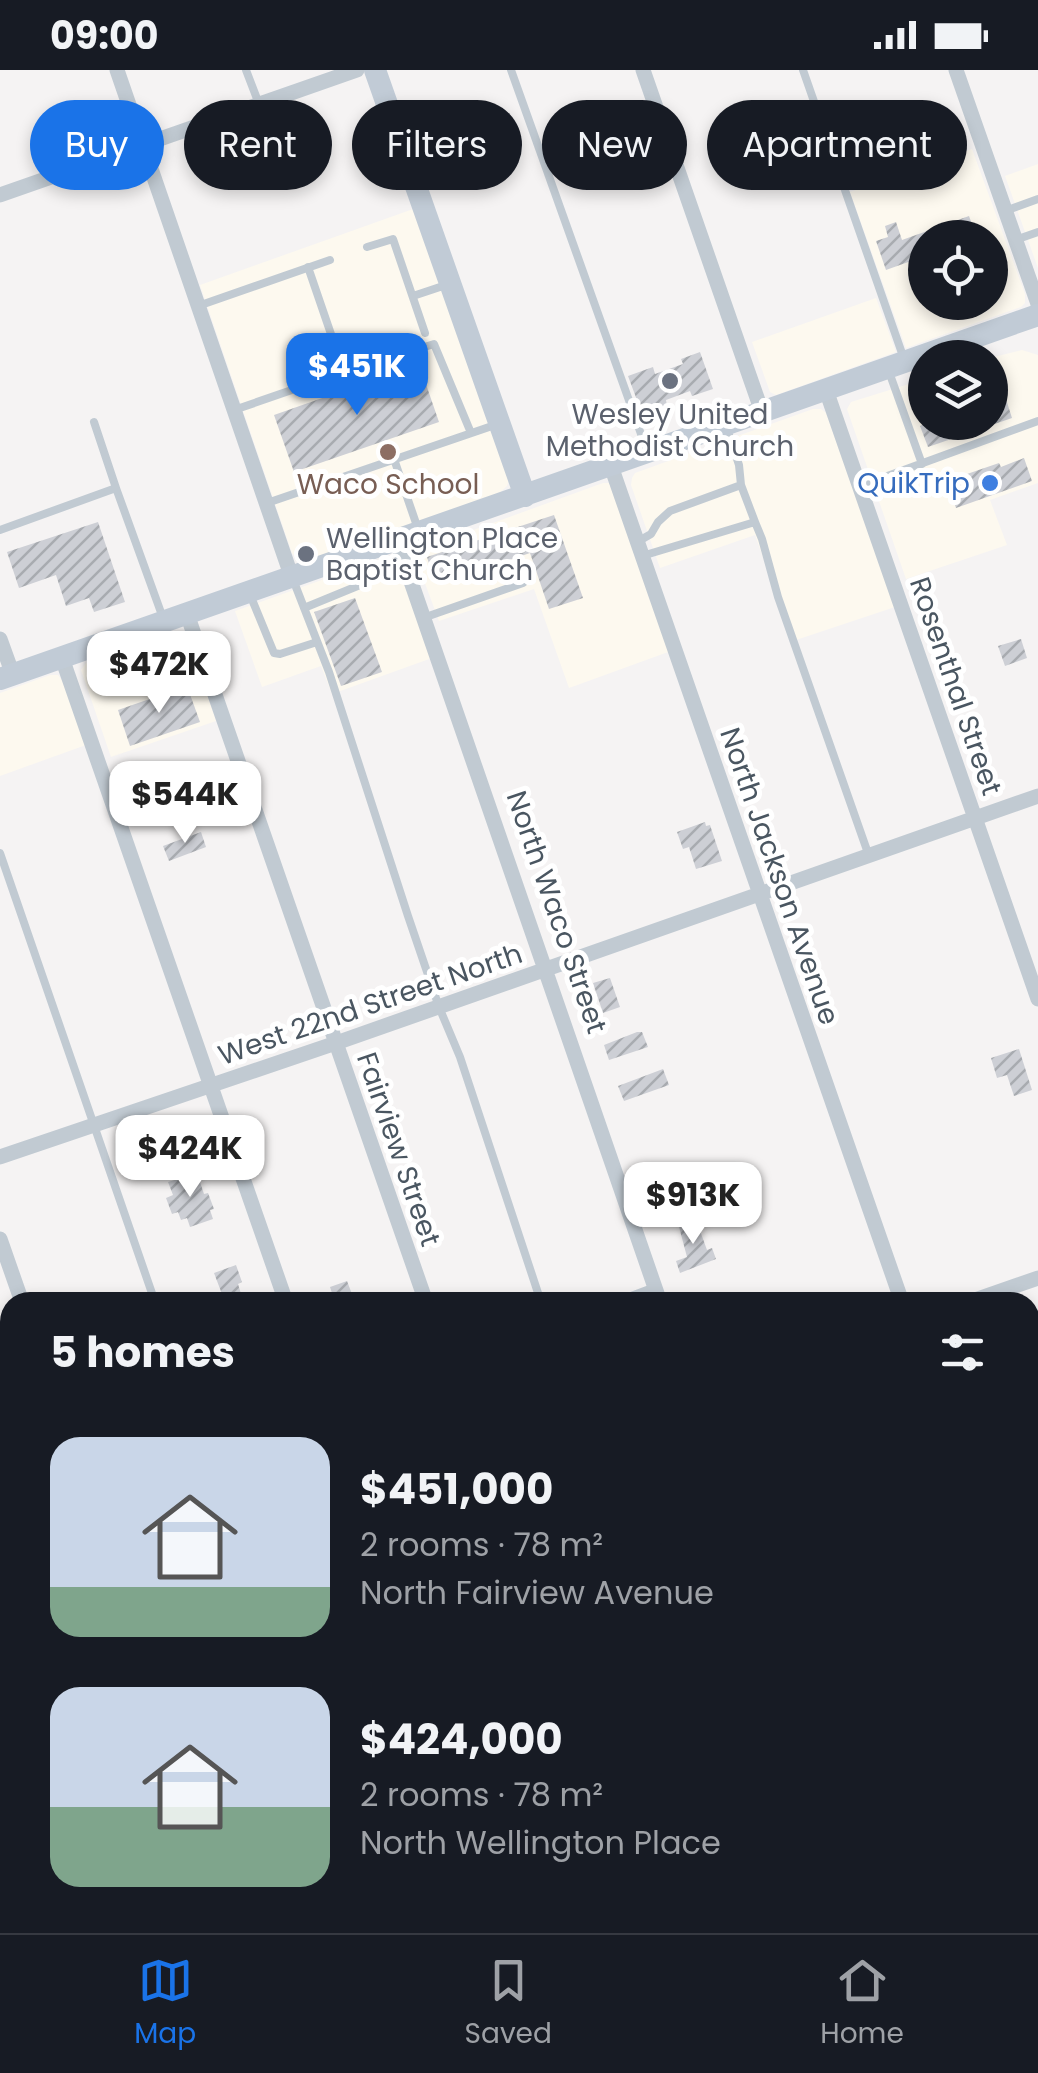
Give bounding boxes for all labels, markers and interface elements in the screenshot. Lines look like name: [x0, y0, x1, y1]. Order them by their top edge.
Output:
text: 09:00: [50, 9, 159, 62]
chip: Buy: [30, 100, 164, 190]
chip: Rent: [184, 100, 332, 190]
chip: Filters: [352, 100, 522, 190]
chip: New: [542, 100, 687, 190]
chip: Apartment: [707, 100, 967, 190]
map controls: [908, 220, 1008, 440]
button: locate: [908, 220, 1008, 320]
pin: $451K: [287, 333, 427, 418]
button: layers: [908, 340, 1008, 440]
text: $451K: [308, 343, 406, 388]
marker: Wesley United Methodist Church: [659, 370, 681, 392]
place label: Wesley United Methodist Church: [546, 395, 794, 466]
marker: Waco School: [377, 441, 399, 463]
place label: QuikTrip: [857, 464, 970, 503]
place label: Waco School: [297, 465, 479, 504]
marker: QuikTrip: [979, 472, 1001, 494]
place label: Wellington Place Baptist Church: [326, 519, 558, 590]
marker: Wellington Place Baptist Church: [295, 543, 317, 565]
street label: Rosenthal Street: [900, 572, 1011, 800]
pin: $472K: [89, 631, 229, 716]
text: $472K: [109, 641, 209, 686]
street label: North Jackson Avenue: [710, 722, 849, 1030]
pin: $544K: [115, 761, 255, 846]
text: $544K: [131, 771, 239, 816]
street label: North Waco Street: [497, 786, 616, 1039]
street label: West 22nd Street North: [213, 934, 527, 1075]
street label: Fairview Street: [347, 1047, 450, 1251]
pin: $424K: [120, 1115, 260, 1200]
text: $424K: [138, 1125, 242, 1170]
pin: $913K: [623, 1162, 763, 1247]
text: $913K: [646, 1172, 740, 1217]
text: 5 homes: [50, 1323, 235, 1382]
icon: filters: [935, 1325, 990, 1380]
text: $451,000: [360, 1460, 553, 1519]
icon: home: [130, 1477, 250, 1597]
text: 2 rooms · 78 m²: [360, 1522, 603, 1567]
text: North Fairview Avenue: [360, 1570, 714, 1615]
text: $424,000: [360, 1710, 563, 1769]
icon: home: [130, 1727, 250, 1847]
text: 2 rooms · 78 m²: [360, 1772, 603, 1817]
text: North Wellington Place: [360, 1820, 721, 1865]
tab: Map: [134, 1953, 196, 2055]
tab: Saved: [465, 1953, 552, 2055]
tab: Home: [820, 1953, 904, 2055]

